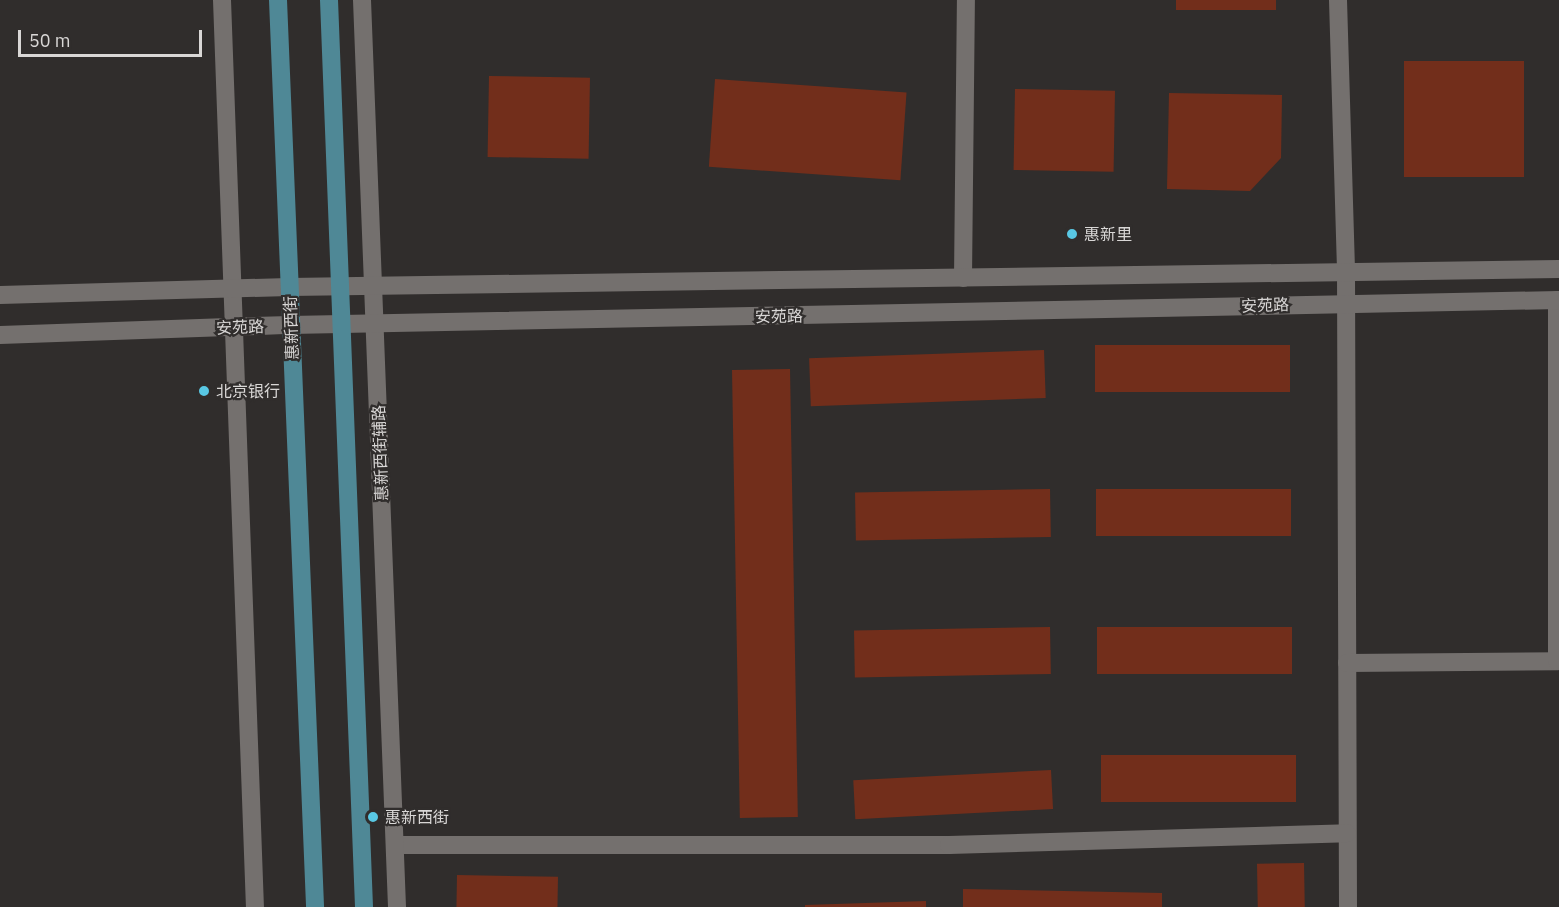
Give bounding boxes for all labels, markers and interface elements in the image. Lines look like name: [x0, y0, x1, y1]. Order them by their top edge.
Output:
scale bar: [21, 18, 206, 56]
text: 50 m: [29, 29, 71, 52]
place label: 惠新里: [1084, 224, 1132, 244]
marker: 惠新里: [1065, 227, 1079, 241]
street label: 安苑路: [1241, 295, 1289, 315]
street label: 惠新西街: [280, 296, 302, 360]
street label: 安苑路: [755, 306, 803, 326]
street label: 安苑路: [216, 317, 264, 337]
place label: 北京银行: [216, 381, 280, 401]
marker: 北京银行: [197, 384, 211, 398]
street label: 惠新西街辅路: [369, 405, 391, 501]
place label: 惠新西街: [385, 807, 449, 827]
marker: 惠新西街: [366, 810, 380, 824]

